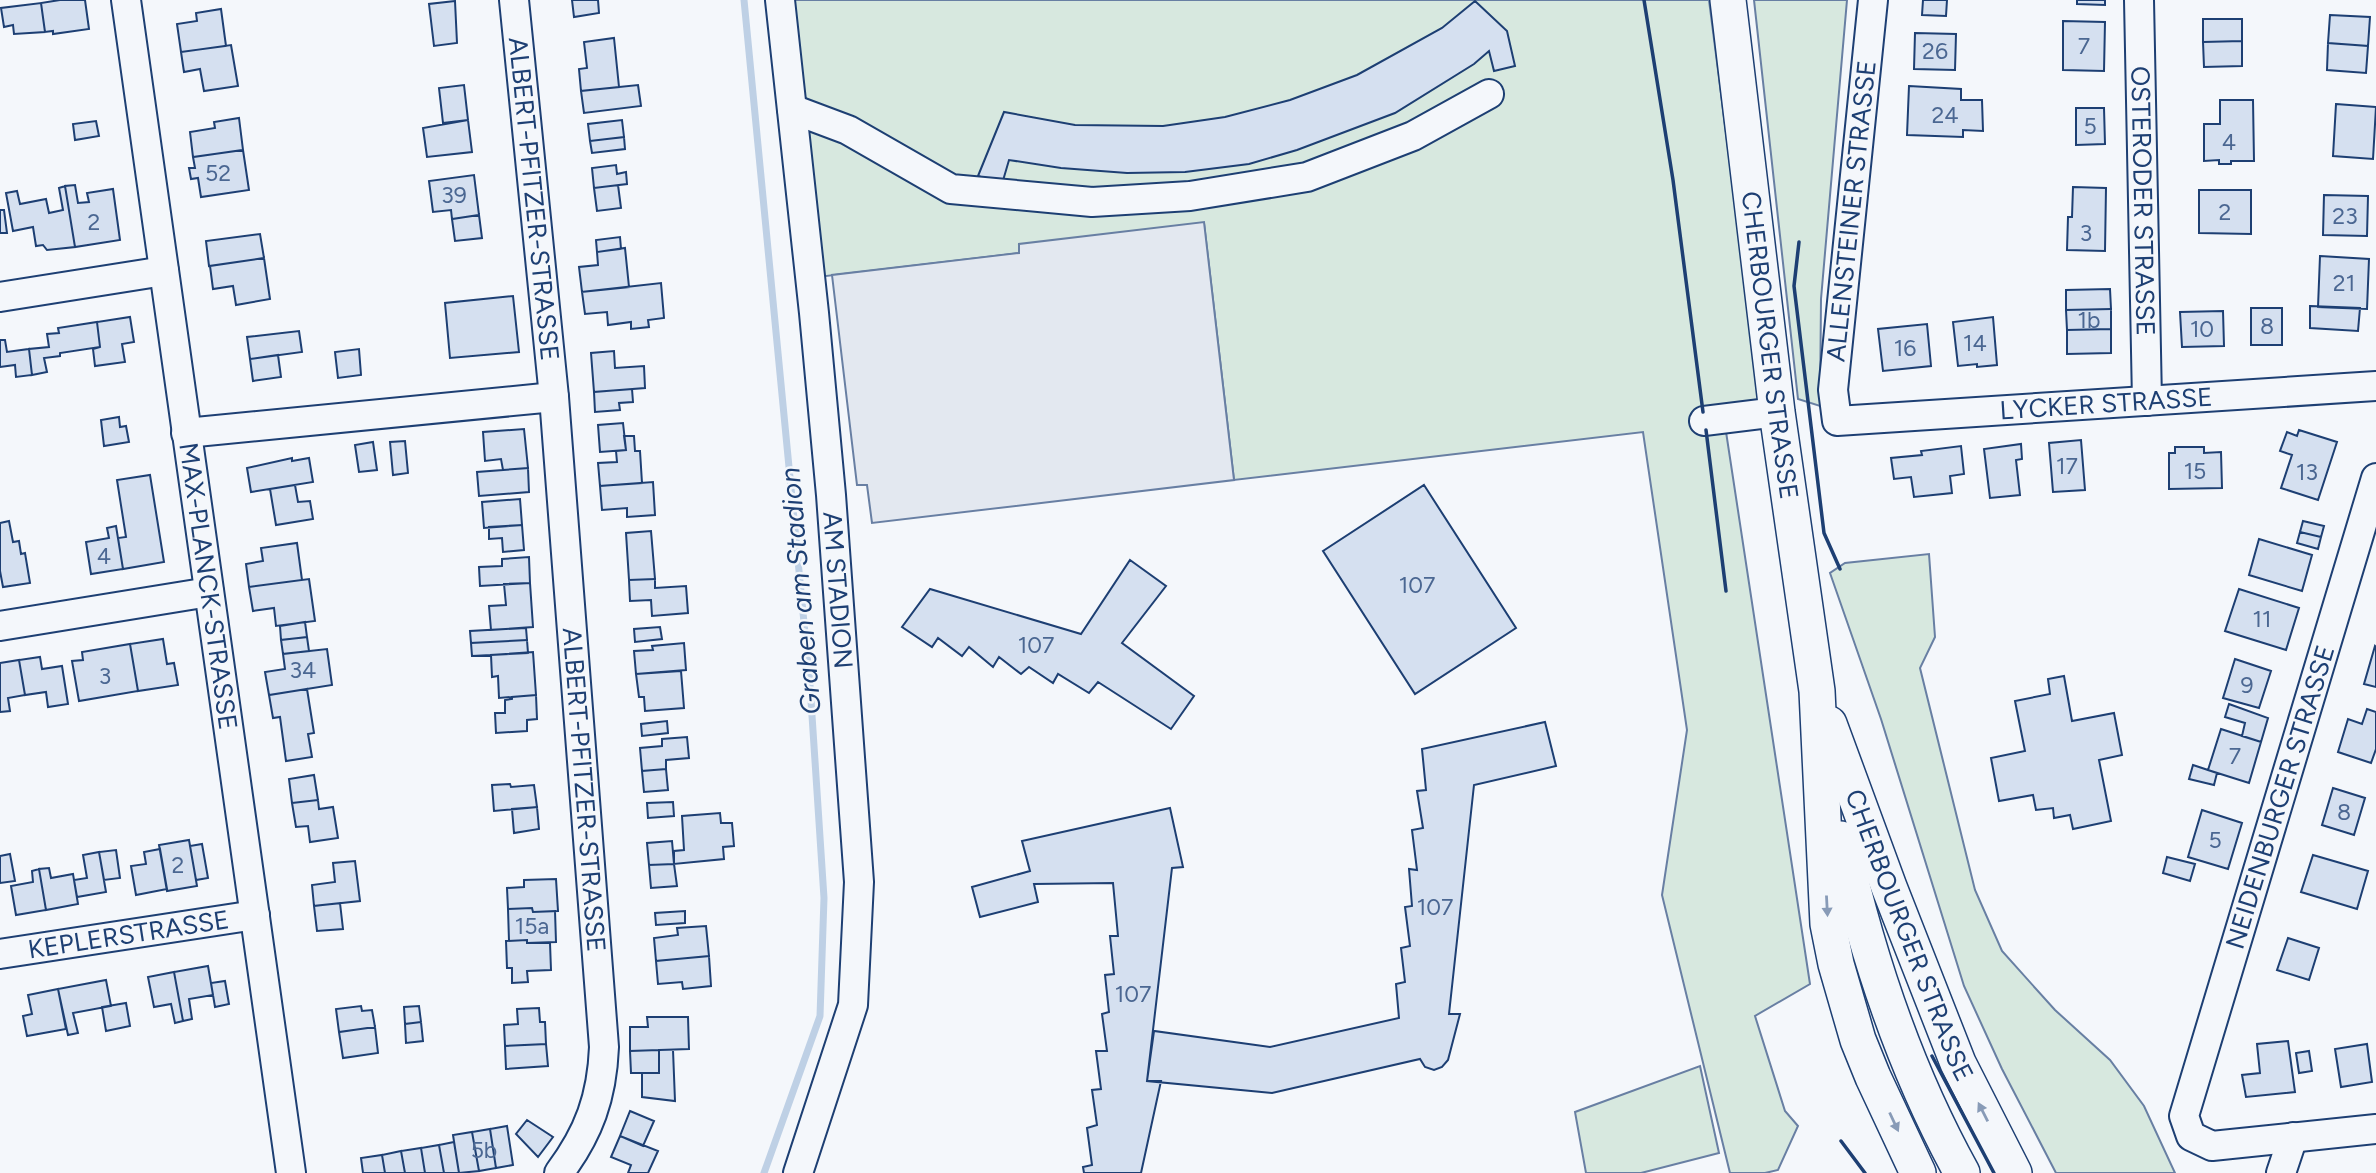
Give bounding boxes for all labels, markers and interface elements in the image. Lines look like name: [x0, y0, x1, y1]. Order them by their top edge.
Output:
house number: 7: [2078, 32, 2090, 60]
street label: ALBERT-PFITZER-STRASSE: [502, 36, 566, 362]
house number: 26: [1922, 37, 1948, 65]
street label: ALLENSTEINER STRASSE: [1819, 59, 1883, 363]
street label: OSTERODER STRASSE: [2124, 66, 2162, 336]
house number: 24: [1931, 101, 1959, 129]
house number: 5: [2083, 112, 2097, 140]
house number: 4: [2222, 128, 2236, 156]
house number: 52: [205, 159, 231, 187]
house number: 39: [441, 181, 467, 209]
street label: CHERBOURGER STRASSE: [1735, 190, 1805, 502]
house number: 2: [2219, 198, 2231, 226]
house number: 23: [2332, 202, 2358, 230]
house number: 2: [88, 208, 100, 236]
house number: 3: [2080, 219, 2092, 247]
house number: 21: [2333, 269, 2355, 297]
house number: 1b: [2078, 306, 2100, 334]
house number: 8: [2260, 312, 2274, 340]
house number: 10: [2190, 315, 2214, 343]
house number: 14: [1963, 329, 1987, 357]
house number: 16: [1894, 334, 1916, 362]
street label: LYCKER STRASSE: [1999, 381, 2214, 426]
street label: MAX-PLANCK-STRASSE: [172, 440, 244, 732]
house number: 17: [2056, 452, 2078, 480]
house number: 15: [2184, 457, 2206, 485]
house number: 13: [2296, 458, 2318, 486]
water label: Graben am Stadion: [772, 466, 828, 716]
street label: AM STADION: [816, 510, 860, 670]
house number: 4: [97, 542, 111, 570]
house number: 107: [1399, 571, 1435, 599]
house number: 11: [2253, 605, 2272, 633]
street label: ALBERT-PFITZER-STRASSE: [556, 626, 613, 953]
house number: 107: [1018, 631, 1054, 659]
street label: NEIDENBURGER STRASSE: [2219, 641, 2341, 953]
house number: 34: [290, 656, 316, 684]
house number: 3: [99, 662, 111, 690]
house number: 9: [2240, 671, 2254, 699]
house number: 7: [2229, 742, 2241, 770]
street label: CHERBOURGER STRASSE: [1838, 785, 1981, 1087]
house number: 8: [2337, 798, 2351, 826]
house number: 5: [2208, 826, 2222, 854]
house number: 2: [172, 851, 184, 879]
house number: 107: [1417, 893, 1453, 921]
one-way arrow: [1822, 895, 1833, 917]
street label: KEPLERSTRASSE: [26, 903, 231, 966]
house number: 15a: [515, 912, 549, 940]
house number: 107: [1115, 980, 1151, 1008]
one-way arrow: [1977, 1102, 1989, 1122]
one-way arrow: [1888, 1112, 1900, 1132]
house number: 5b: [471, 1136, 497, 1164]

